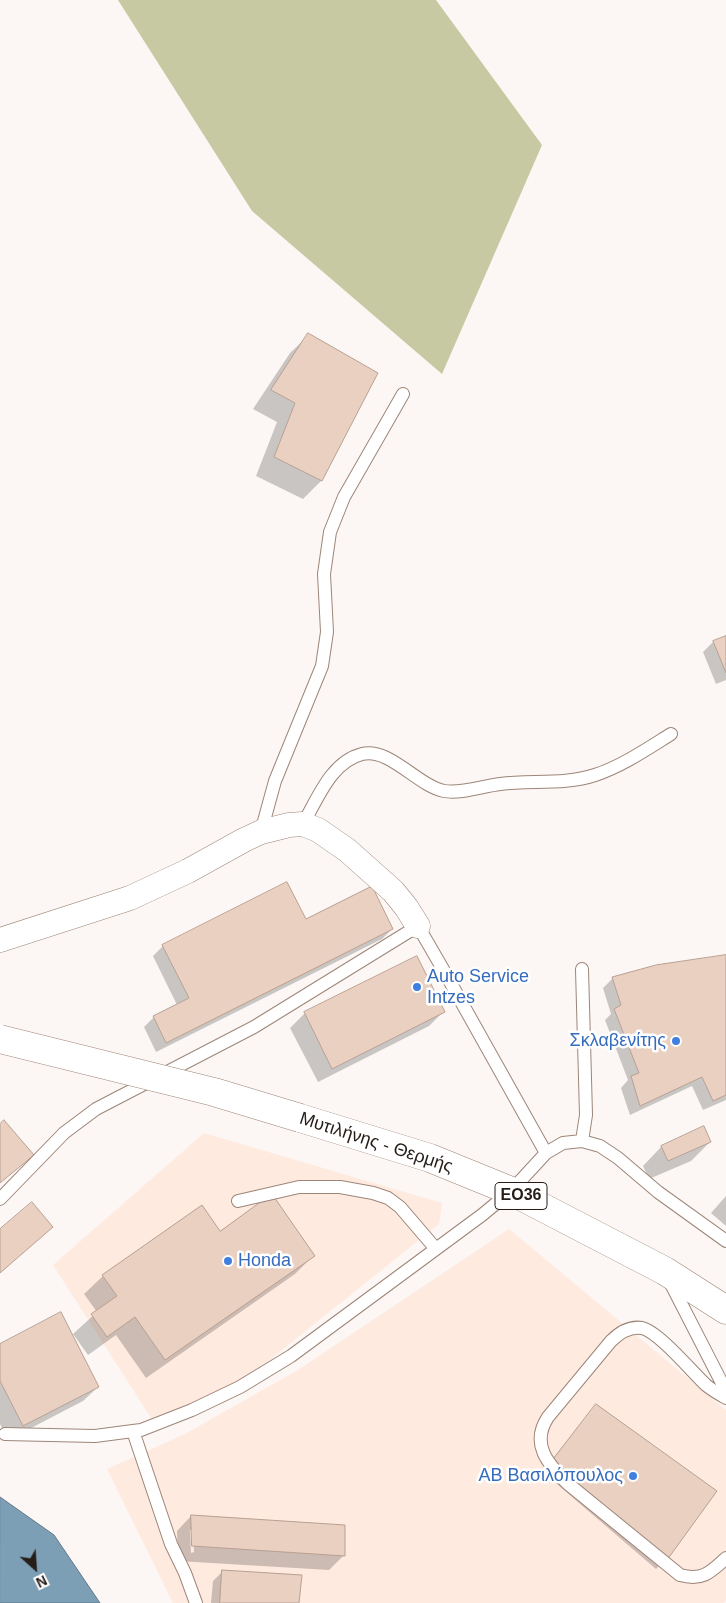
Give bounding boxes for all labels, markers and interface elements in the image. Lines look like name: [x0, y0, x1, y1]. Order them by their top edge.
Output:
place label: Auto Service Intzes: [427, 966, 529, 1009]
marker: Auto Service Intzes: [411, 981, 423, 993]
place label: Σκλαβενίτης: [570, 1030, 666, 1052]
marker: Σκλαβενίτης: [670, 1035, 682, 1047]
street label: Μυτιλήνης - Θερμής: [297, 1108, 455, 1178]
road number: ΕΟ36: [495, 1182, 547, 1210]
place label: Honda: [238, 1250, 291, 1272]
marker: Honda: [222, 1255, 234, 1267]
place label: ΑΒ Βασιλόπουλος: [479, 1465, 623, 1487]
marker: ΑΒ Βασιλόπουλος: [627, 1470, 639, 1482]
north arrow: [10, 1543, 60, 1593]
text: N: [34, 1572, 50, 1591]

